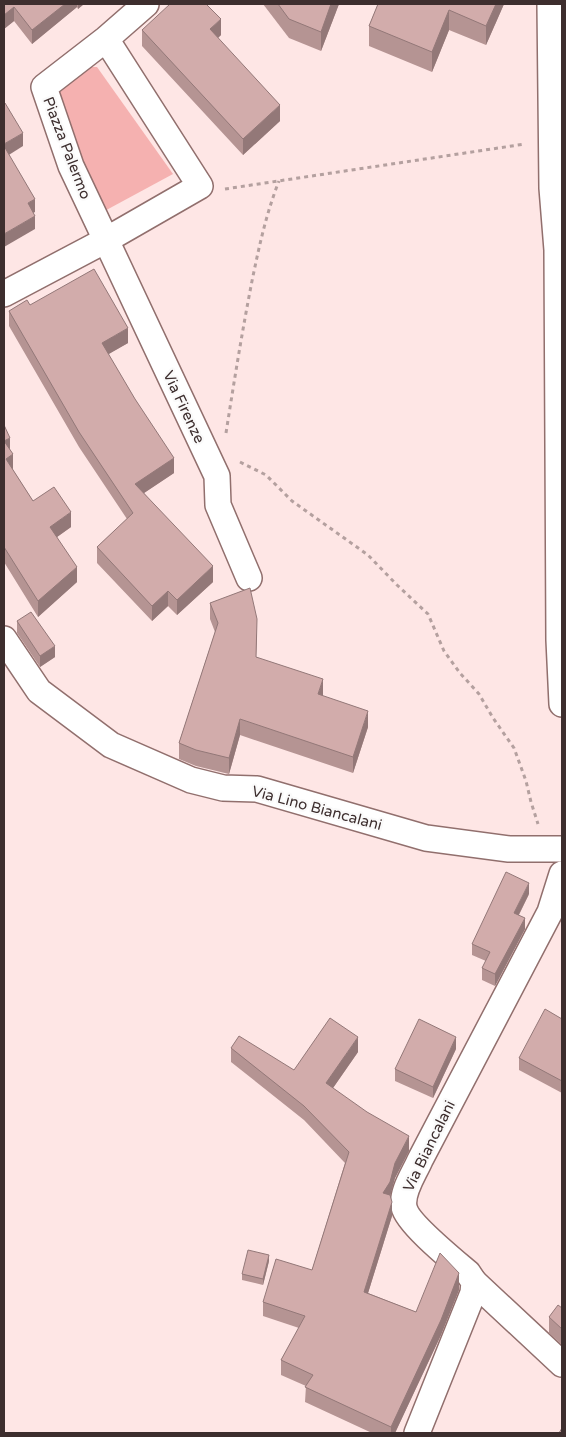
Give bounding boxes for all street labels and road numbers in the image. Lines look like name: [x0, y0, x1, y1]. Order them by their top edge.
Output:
street label: Piazza Palermo: [39, 94, 95, 202]
street label: Via Firenze: [159, 368, 209, 446]
street label: Via Lino Biancalani: [250, 782, 384, 834]
street label: Via Biancalani: [399, 1097, 459, 1195]

